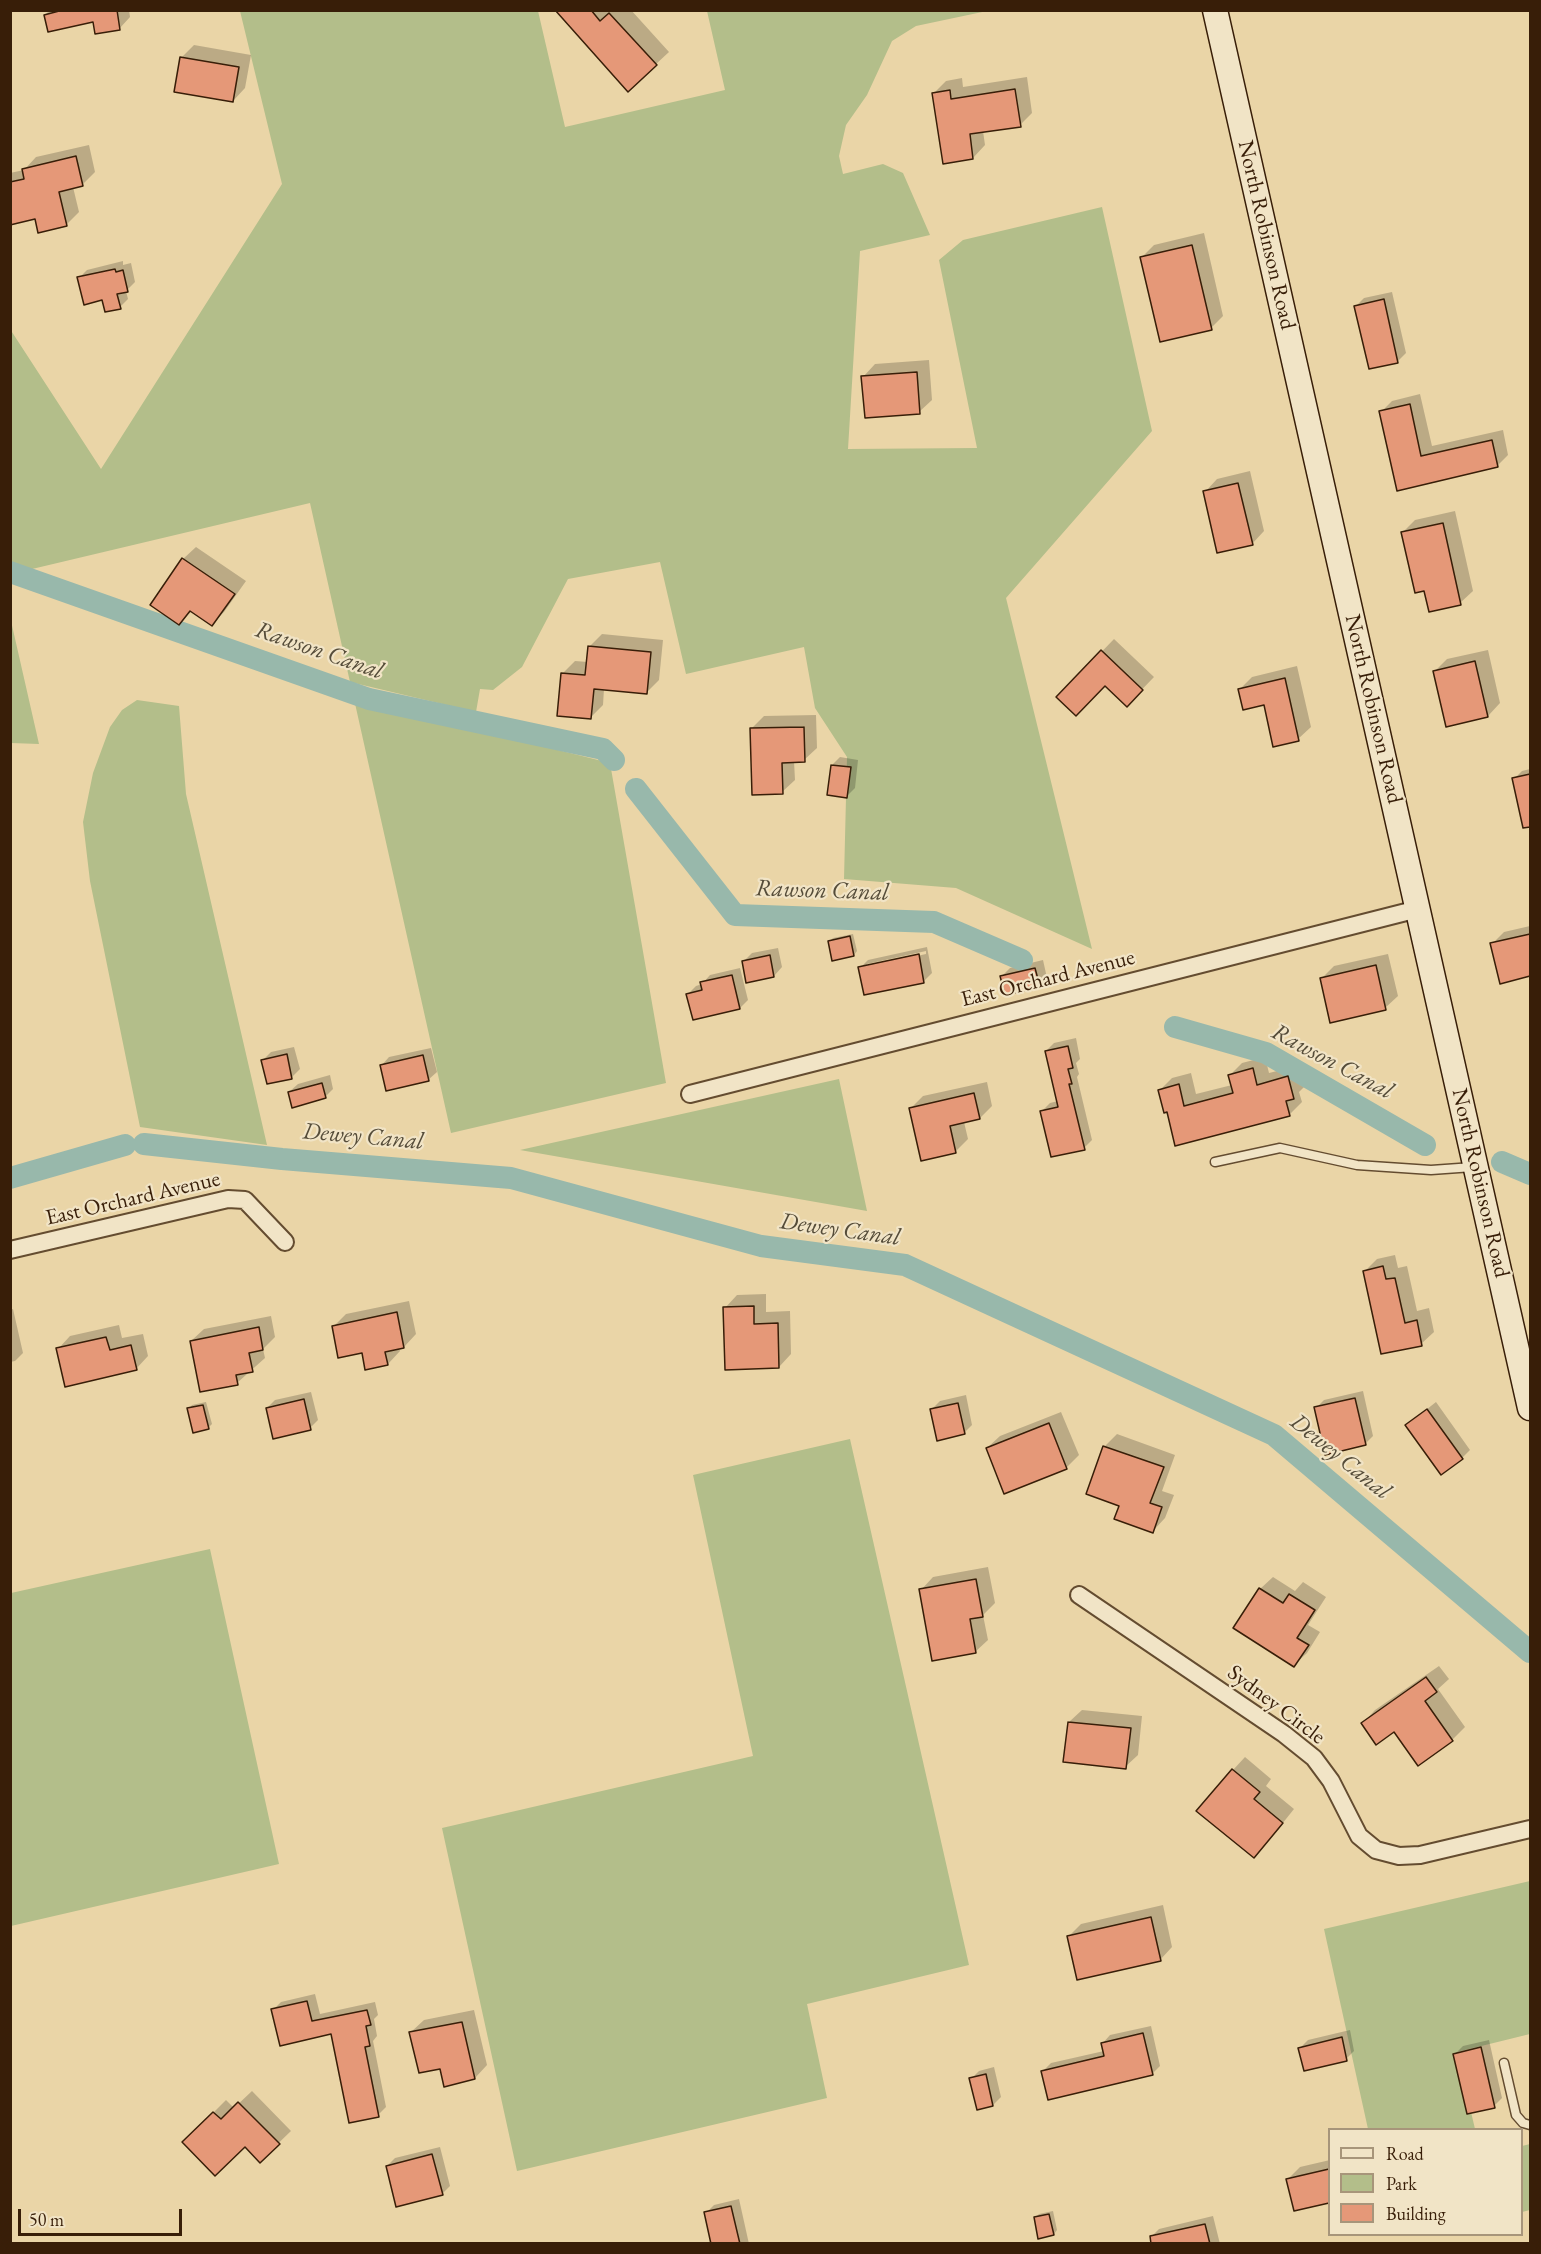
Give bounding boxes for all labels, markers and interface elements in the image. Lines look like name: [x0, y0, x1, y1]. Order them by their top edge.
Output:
street label: North Robinson Road: [1231, 138, 1301, 332]
street label: North Robinson Road: [1338, 612, 1408, 806]
water label: Rawson Canal: [251, 616, 387, 686]
water label: Rawson Canal: [755, 874, 889, 908]
street label: East Orchard Avenue: [958, 945, 1138, 1013]
water label: Rawson Canal: [1266, 1018, 1398, 1106]
street label: North Robinson Road: [1445, 1086, 1515, 1280]
water label: Dewey Canal: [301, 1117, 425, 1157]
street label: East Orchard Avenue: [43, 1166, 223, 1232]
water label: Dewey Canal: [778, 1207, 902, 1253]
water label: Dewey Canal: [1284, 1408, 1396, 1506]
street label: Sydney Circle: [1222, 1660, 1330, 1750]
legend: [1328, 2128, 1523, 2236]
text: Road: [1386, 2142, 1424, 2165]
text: Park: [1386, 2172, 1417, 2195]
scale bar: [21, 2197, 184, 2235]
text: Building: [1386, 2202, 1446, 2225]
text: 50 m: [29, 2208, 64, 2231]

